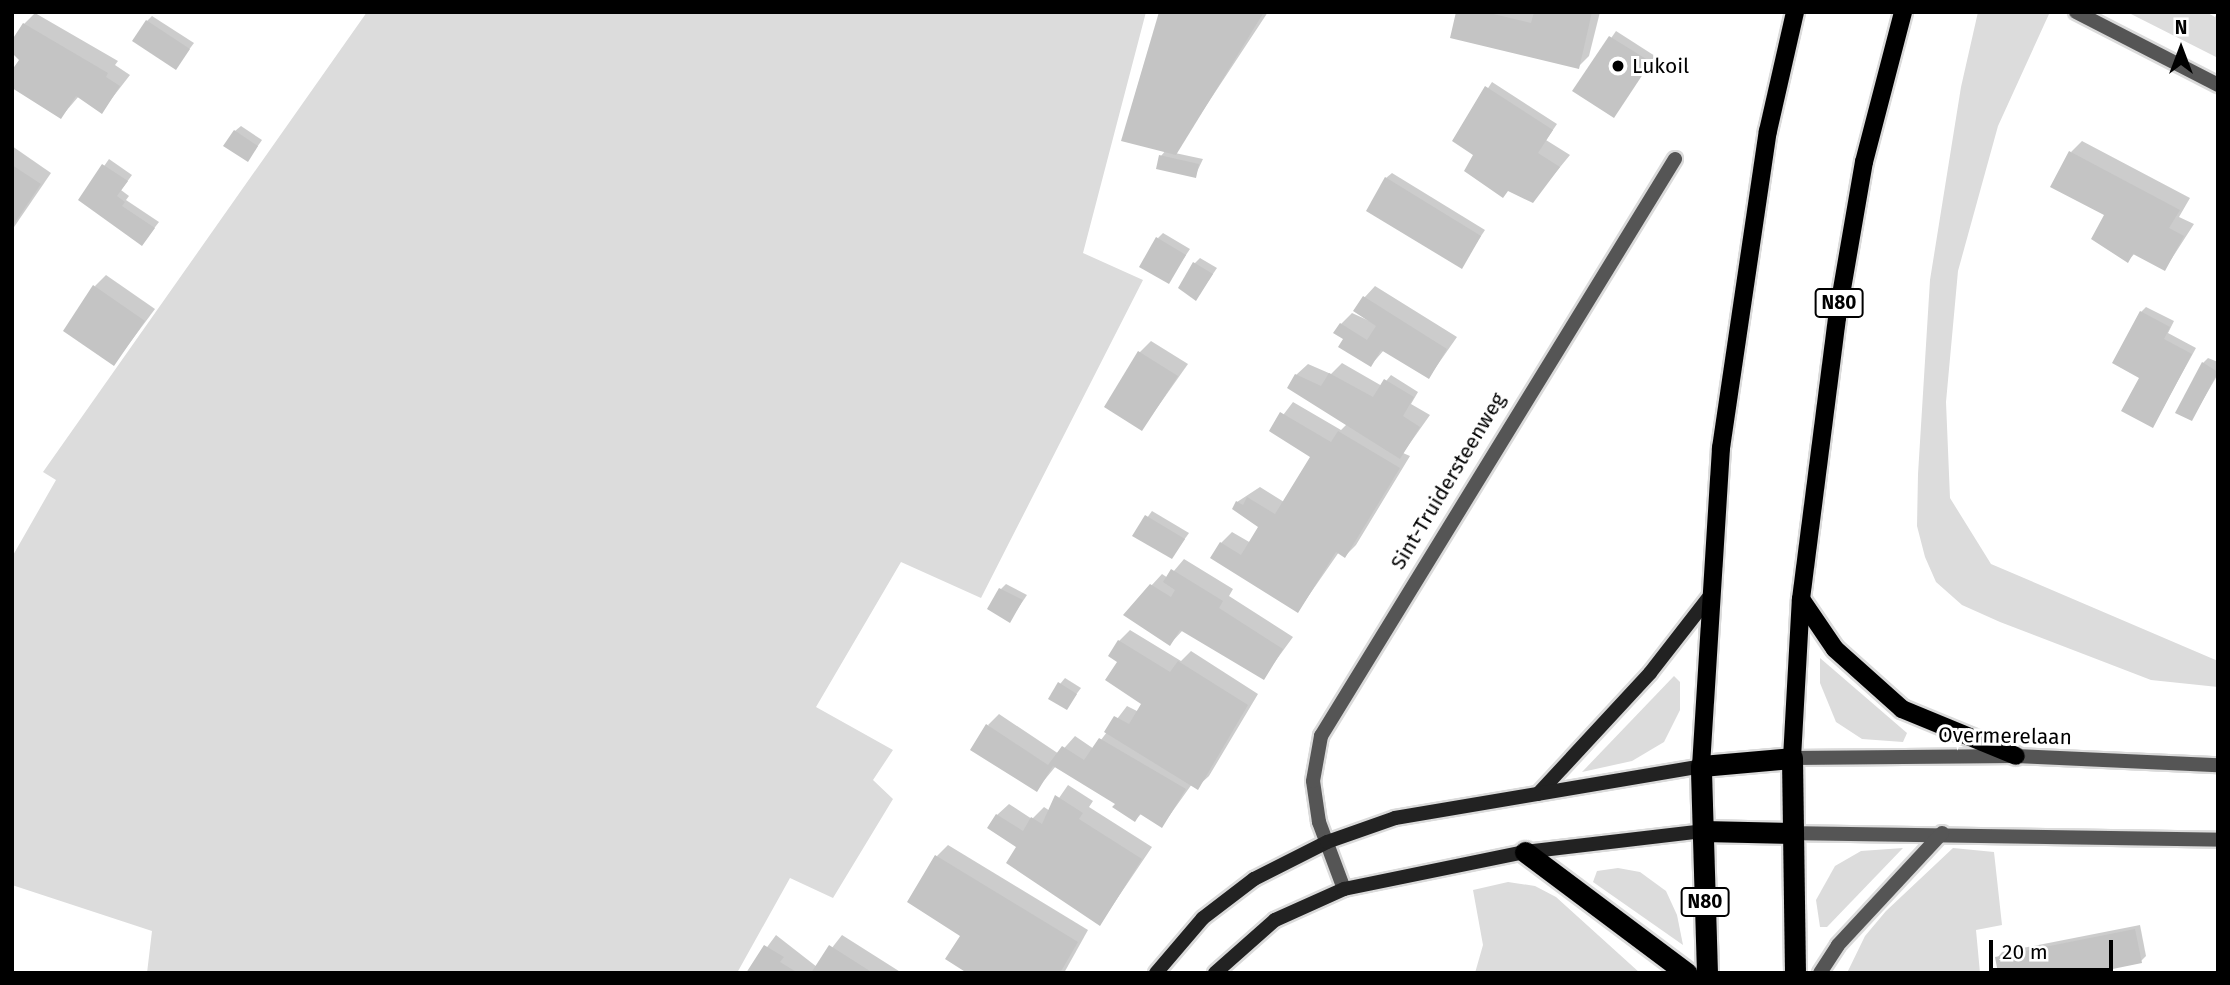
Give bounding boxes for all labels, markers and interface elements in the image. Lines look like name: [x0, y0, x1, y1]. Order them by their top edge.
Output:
north arrow: [2146, 14, 2216, 84]
text: N: [2175, 16, 2187, 39]
place label: Lukoil: [1632, 53, 1689, 79]
marker: Lukoil: [1610, 58, 1626, 74]
road number: N80: [1814, 288, 1864, 318]
street label: Sint-Truidersteenweg: [1385, 388, 1511, 574]
street label: Overmerelaan: [1938, 722, 2072, 750]
road number: N80: [1680, 887, 1730, 918]
scale bar: [1992, 926, 2116, 970]
text: 20 m: [2002, 939, 2048, 965]

